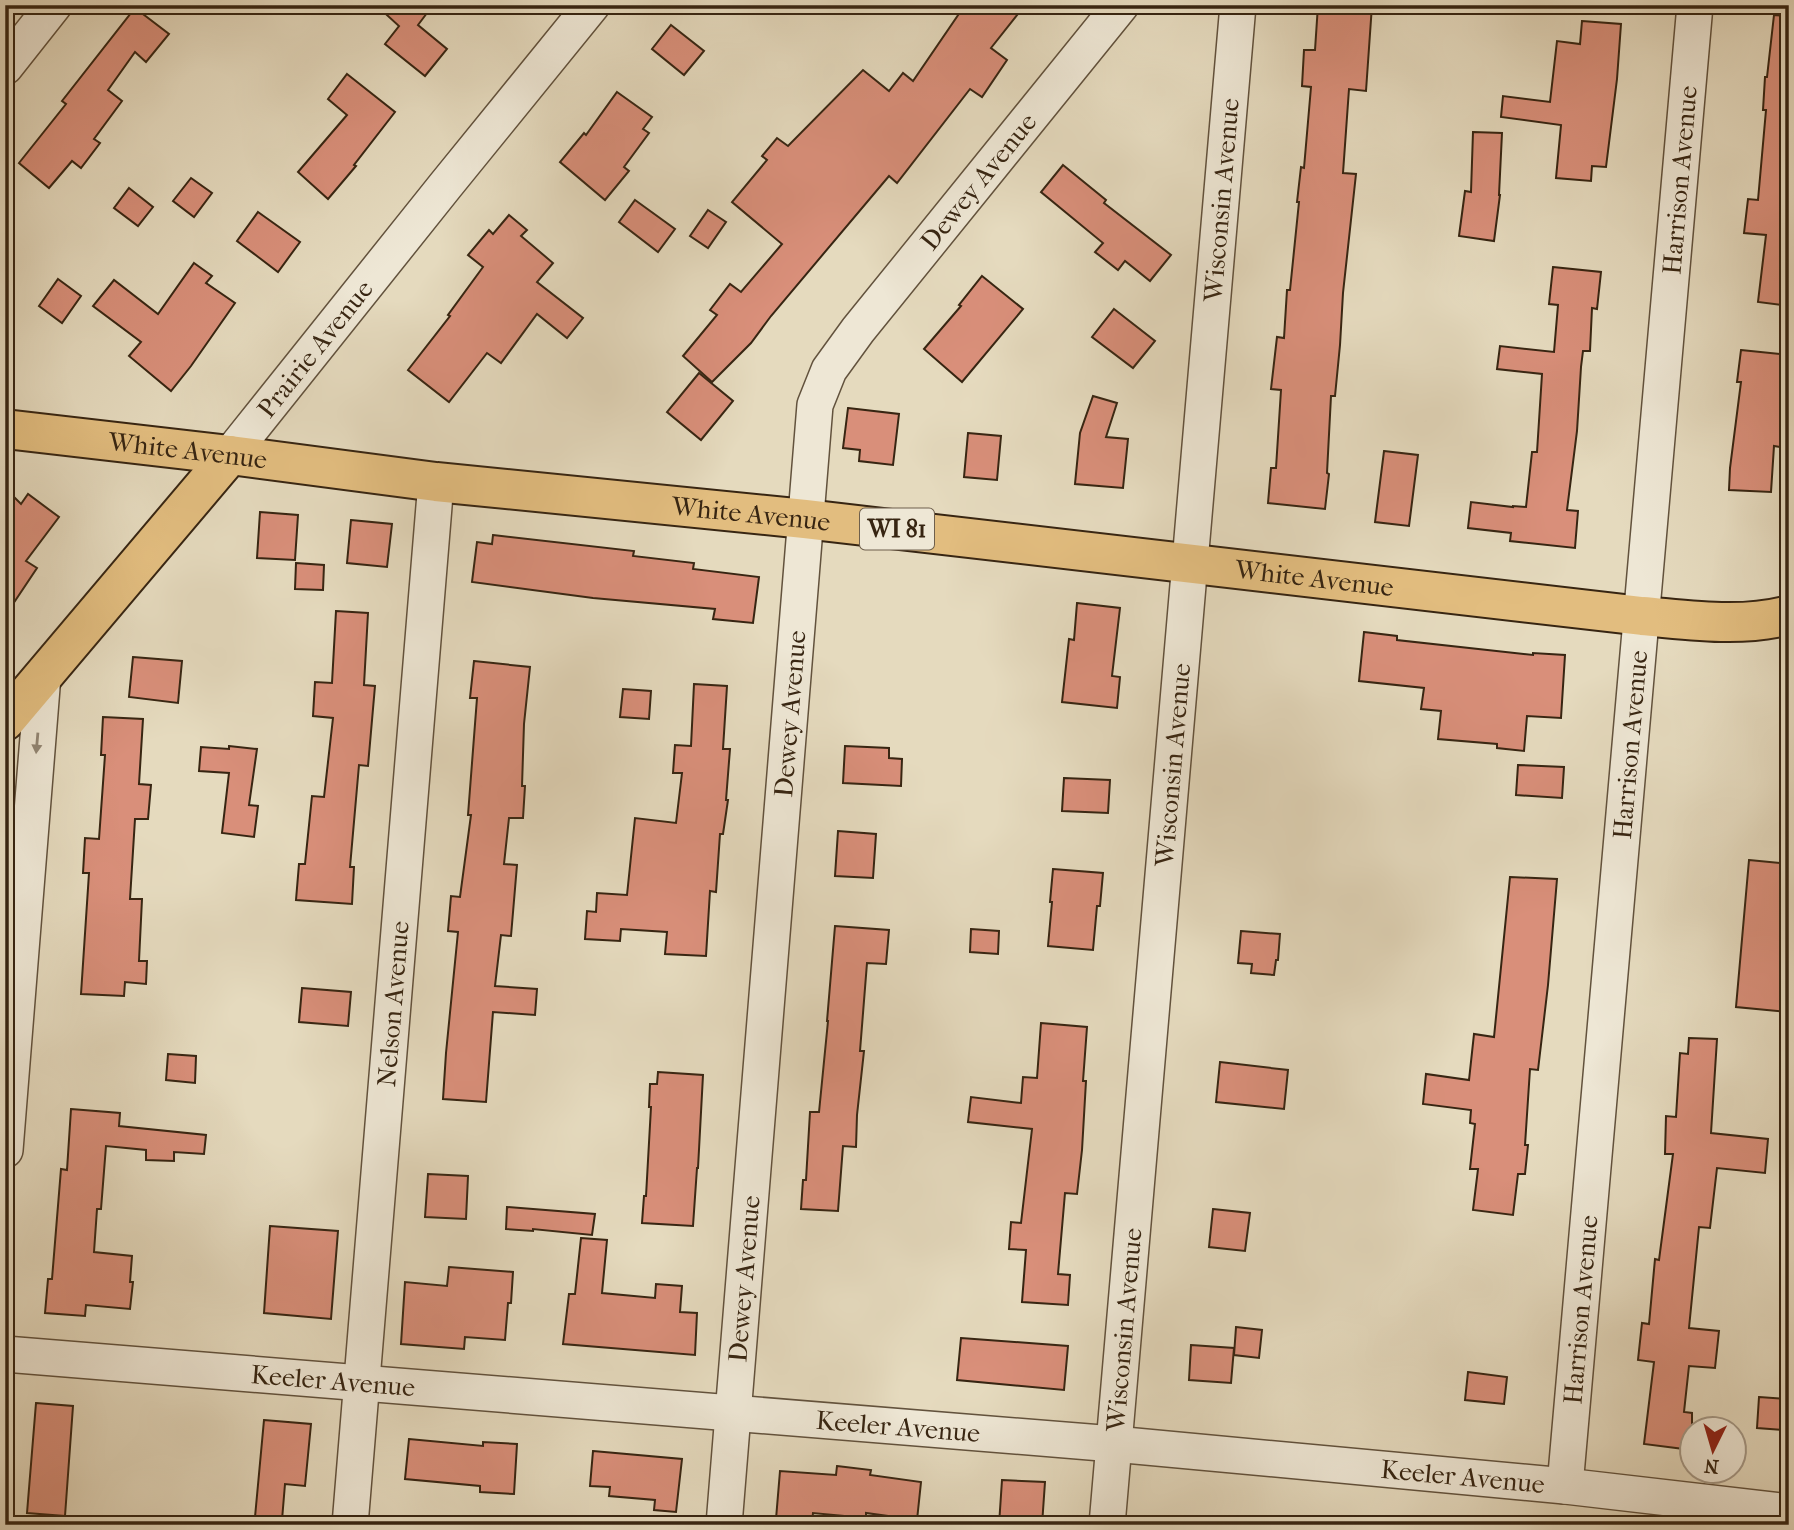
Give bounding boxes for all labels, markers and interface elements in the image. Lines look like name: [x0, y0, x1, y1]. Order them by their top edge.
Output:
street label: Harrison Avenue: [1656, 84, 1704, 276]
street label: Wisconsin Avenue: [1197, 97, 1246, 304]
street label: Dewey Avenue: [914, 107, 1043, 256]
street label: Prairie Avenue: [251, 274, 380, 424]
street label: White Avenue: [106, 426, 269, 476]
street label: White Avenue: [669, 491, 832, 538]
road number: WI 81: [860, 508, 934, 550]
street label: White Avenue: [1233, 554, 1395, 603]
street label: Dewey Avenue: [768, 629, 813, 798]
street label: Harrison Avenue: [1607, 649, 1654, 841]
street label: Wisconsin Avenue: [1149, 662, 1197, 869]
one-way arrow: [31, 732, 42, 754]
street label: Nelson Avenue: [371, 919, 416, 1088]
street label: Dewey Avenue: [722, 1194, 767, 1363]
street label: Harrison Avenue: [1557, 1214, 1605, 1406]
street label: Wisconsin Avenue: [1100, 1227, 1149, 1434]
street label: Keeler Avenue: [250, 1359, 416, 1403]
street label: Keeler Avenue: [815, 1405, 981, 1449]
north arrow: [1678, 1414, 1748, 1484]
street label: Keeler Avenue: [1379, 1454, 1546, 1500]
text: N: [1703, 1454, 1720, 1478]

